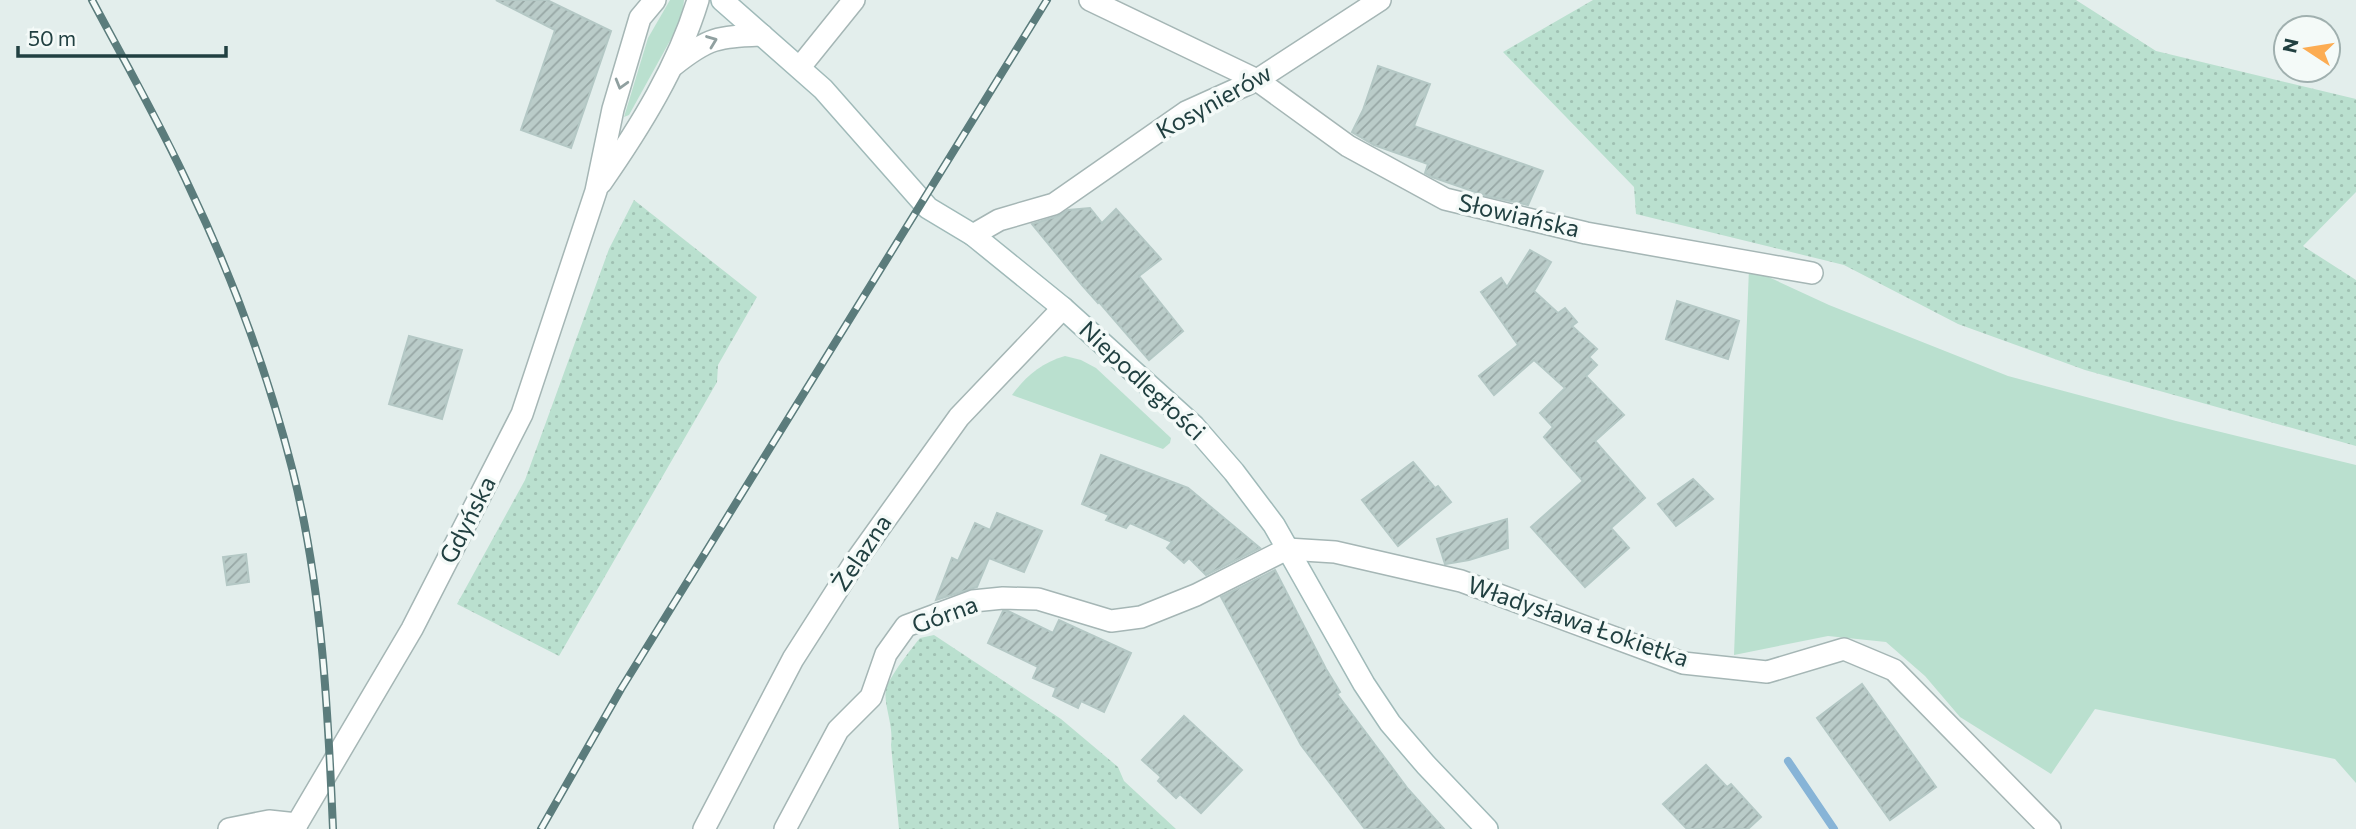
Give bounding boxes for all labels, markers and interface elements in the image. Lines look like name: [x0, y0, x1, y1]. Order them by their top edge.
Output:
scale bar: [18, 14, 226, 58]
north arrow: [2272, 14, 2342, 84]
text: 50 m: [28, 25, 76, 50]
one-way arrow: [705, 35, 717, 49]
text: N: [2277, 36, 2303, 55]
street label: Kosynierów: [1151, 57, 1276, 144]
one-way arrow: [614, 77, 629, 89]
street label: Słowiańska: [1456, 187, 1583, 243]
street label: Niepodległości: [1074, 314, 1212, 446]
street label: Gdyńska: [432, 471, 501, 568]
street label: Żelazna: [825, 509, 897, 596]
street label: Władysława Łokietka: [1464, 569, 1693, 672]
street label: Górna: [908, 588, 981, 639]

